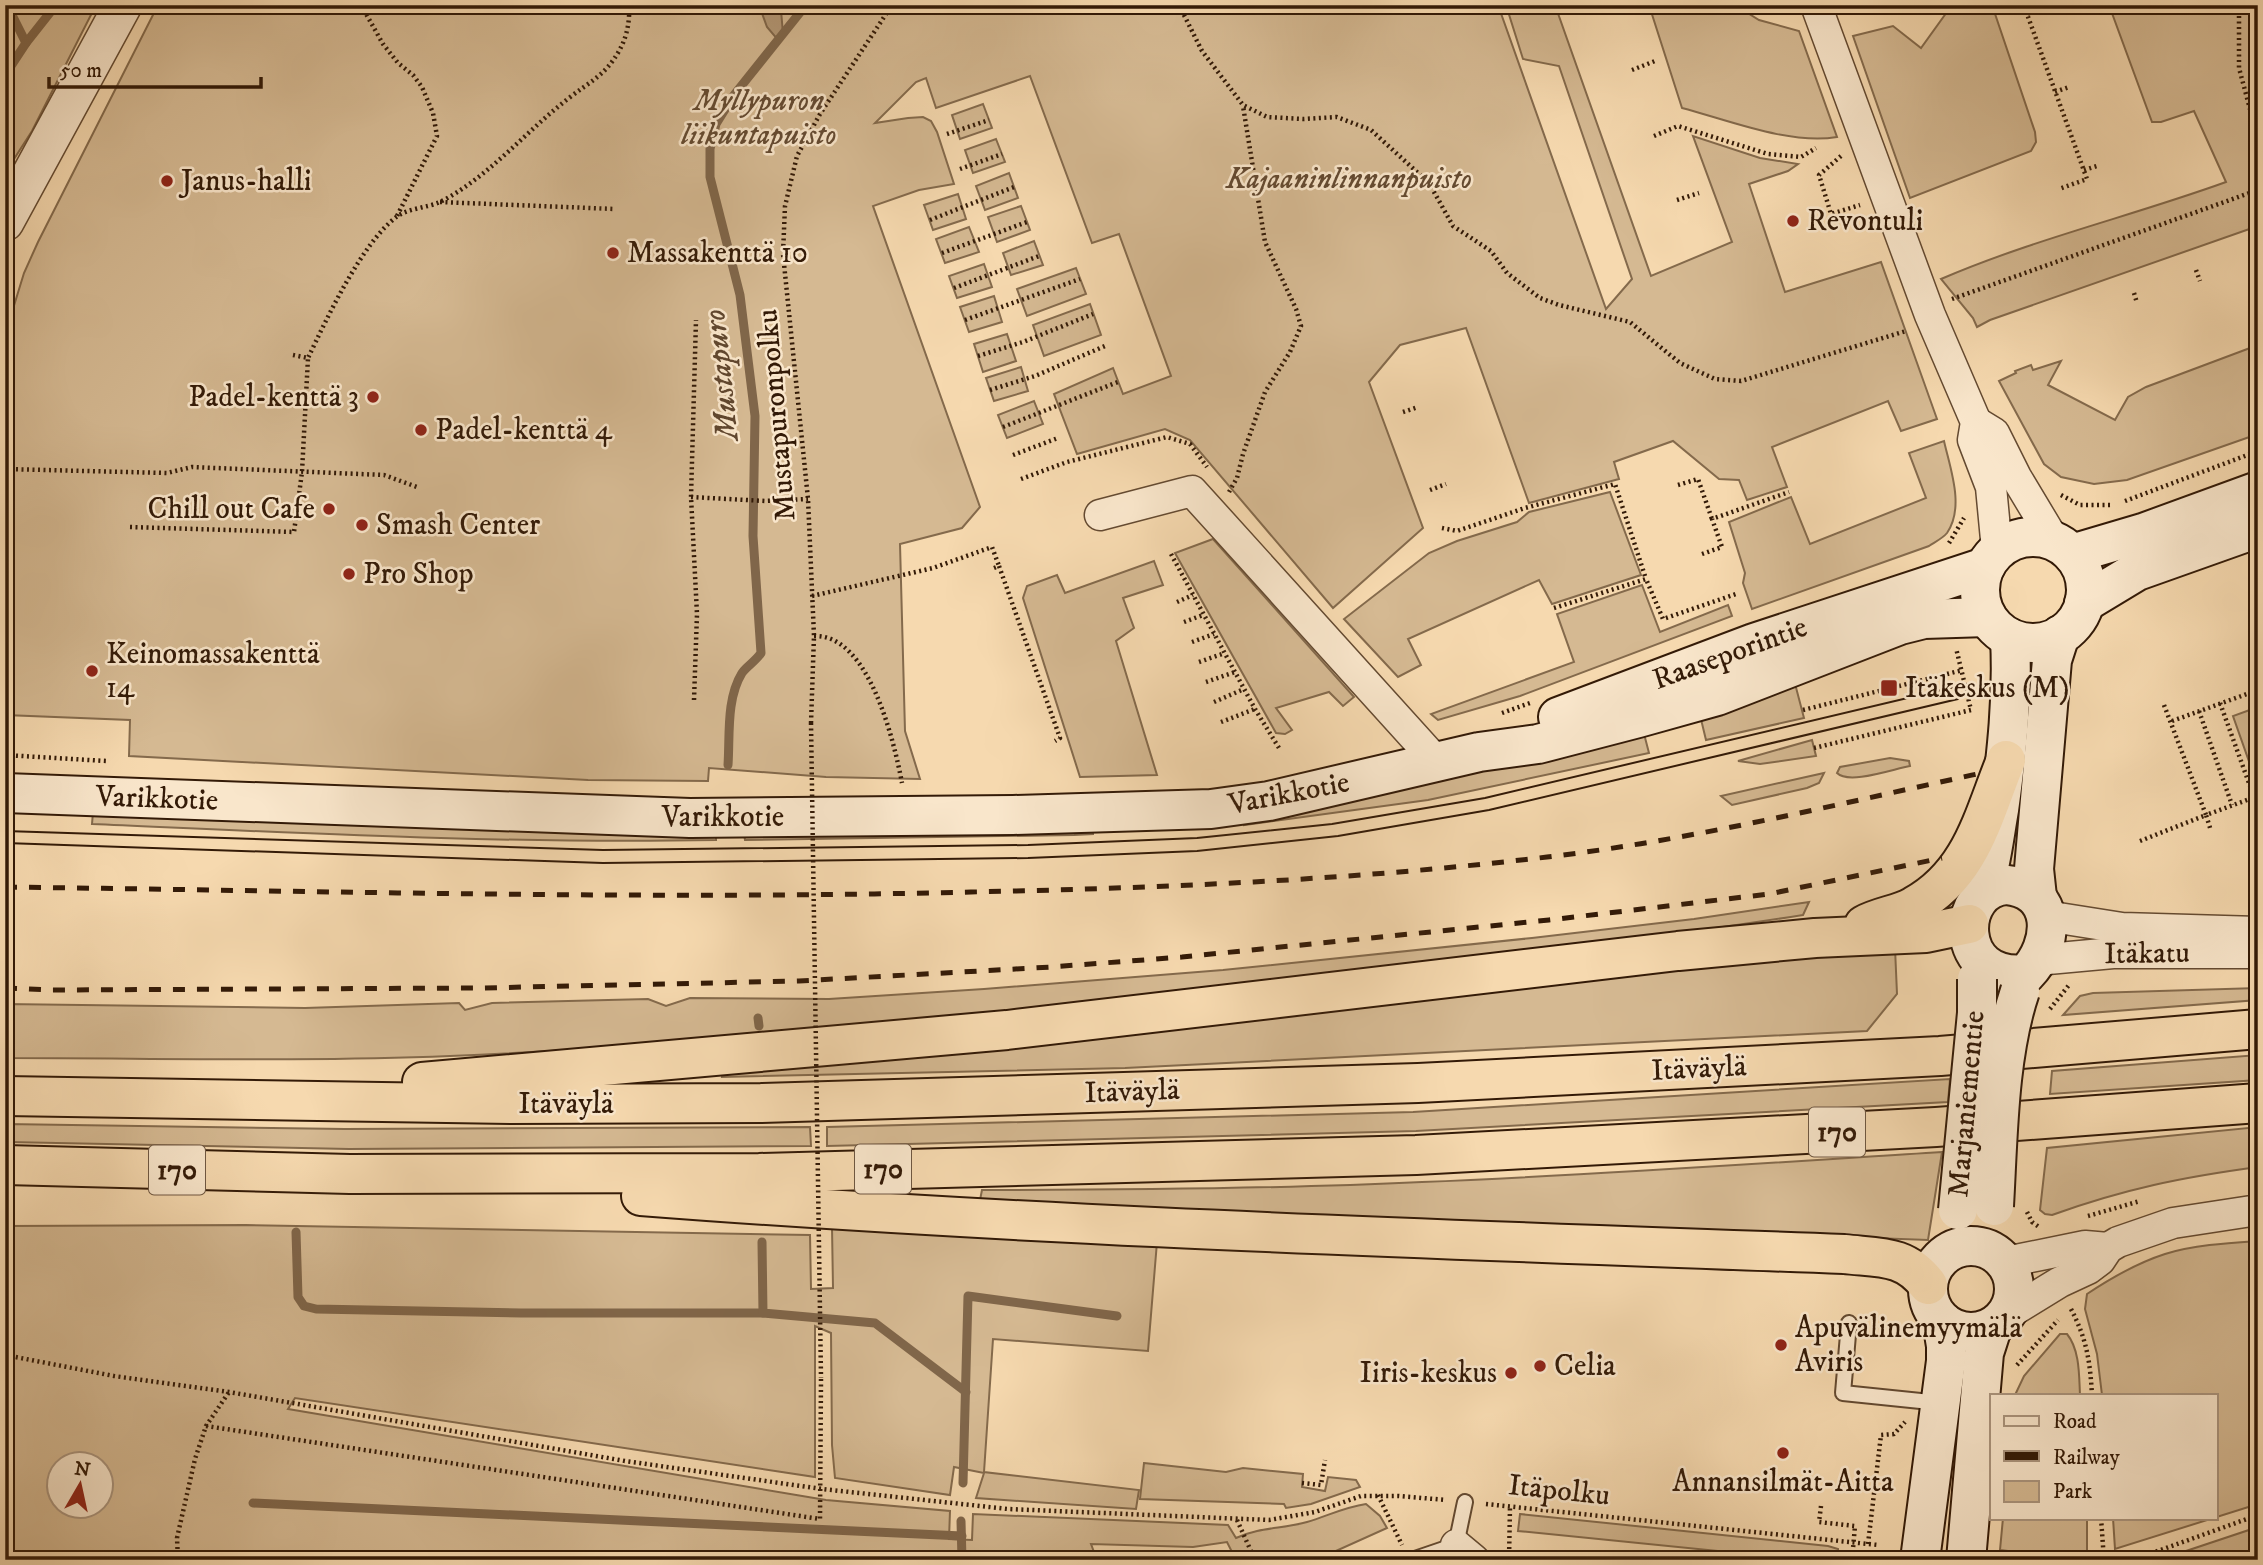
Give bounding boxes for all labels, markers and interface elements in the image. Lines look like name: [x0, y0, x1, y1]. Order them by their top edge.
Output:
scale bar: [49, 46, 261, 90]
text: 50 m: [60, 58, 102, 84]
park label: Myllypuron liikuntapuisto: [680, 83, 837, 154]
park label: Kajaaninlinnanpuisto: [1225, 161, 1472, 198]
place label: Janus-halli: [178, 163, 312, 200]
marker: Janus-halli: [159, 173, 175, 189]
place label: Revontuli: [1807, 203, 1923, 240]
marker: Revontuli: [1785, 213, 1801, 229]
place label: Massakenttä 10: [627, 235, 808, 272]
marker: Massakenttä 10: [605, 245, 621, 261]
water label: Mustapuro: [695, 307, 749, 445]
street label: Mustapuronpolku: [749, 308, 805, 522]
place label: Padel-kenttä 3: [188, 379, 359, 416]
marker: Padel-kenttä 3: [365, 389, 381, 405]
place label: Padel-kenttä 4: [435, 412, 613, 449]
marker: Padel-kenttä 4: [413, 422, 429, 438]
place label: Chill out Cafe: [147, 491, 315, 528]
marker: Chill out Cafe: [321, 501, 337, 517]
place label: Smash Center: [376, 507, 540, 544]
marker: Smash Center: [354, 517, 370, 533]
place label: Pro Shop: [363, 556, 474, 593]
marker: Pro Shop: [341, 566, 357, 582]
street label: Raaseporintie: [1648, 609, 1812, 699]
place label: Keinomassakenttä 14: [106, 636, 320, 707]
marker: Keinomassakenttä 14: [84, 663, 100, 679]
place label: Itäkeskus (M): [1905, 670, 2069, 707]
marker: Itäkeskus (M): [1879, 678, 1899, 698]
street label: Varikkotie: [1224, 764, 1353, 824]
street label: Varikkotie: [94, 778, 219, 820]
street label: Varikkotie: [661, 799, 784, 836]
street label: Itäkatu: [2104, 935, 2190, 973]
street label: Marjaniementie: [1940, 1009, 1994, 1199]
street label: Itäväylä: [1650, 1048, 1748, 1090]
street label: Itäväylä: [1084, 1072, 1181, 1112]
street label: Itäväylä: [518, 1086, 614, 1123]
road number: 170: [1809, 1108, 1865, 1156]
road number: 170: [855, 1144, 911, 1194]
road number: 170: [149, 1146, 205, 1194]
place label: Apuvälinemyymälä Aviris: [1795, 1310, 2022, 1381]
marker: Apuvälinemyymälä Aviris: [1773, 1337, 1789, 1353]
place label: Celia: [1554, 1348, 1616, 1385]
place label: Iiris-keskus: [1360, 1355, 1497, 1392]
marker: Celia: [1532, 1358, 1548, 1374]
marker: Iiris-keskus: [1503, 1365, 1519, 1381]
legend: [1990, 1394, 2218, 1520]
text: Road: [2053, 1409, 2097, 1435]
marker: Annansilmät-Aitta: [1775, 1445, 1791, 1461]
text: Railway: [2053, 1445, 2121, 1471]
north arrow: [46, 1450, 116, 1520]
text: N: [73, 1457, 92, 1482]
place label: Annansilmät-Aitta: [1672, 1464, 1894, 1501]
street label: Itäpolku: [1506, 1467, 1612, 1515]
text: Park: [2053, 1479, 2093, 1505]

